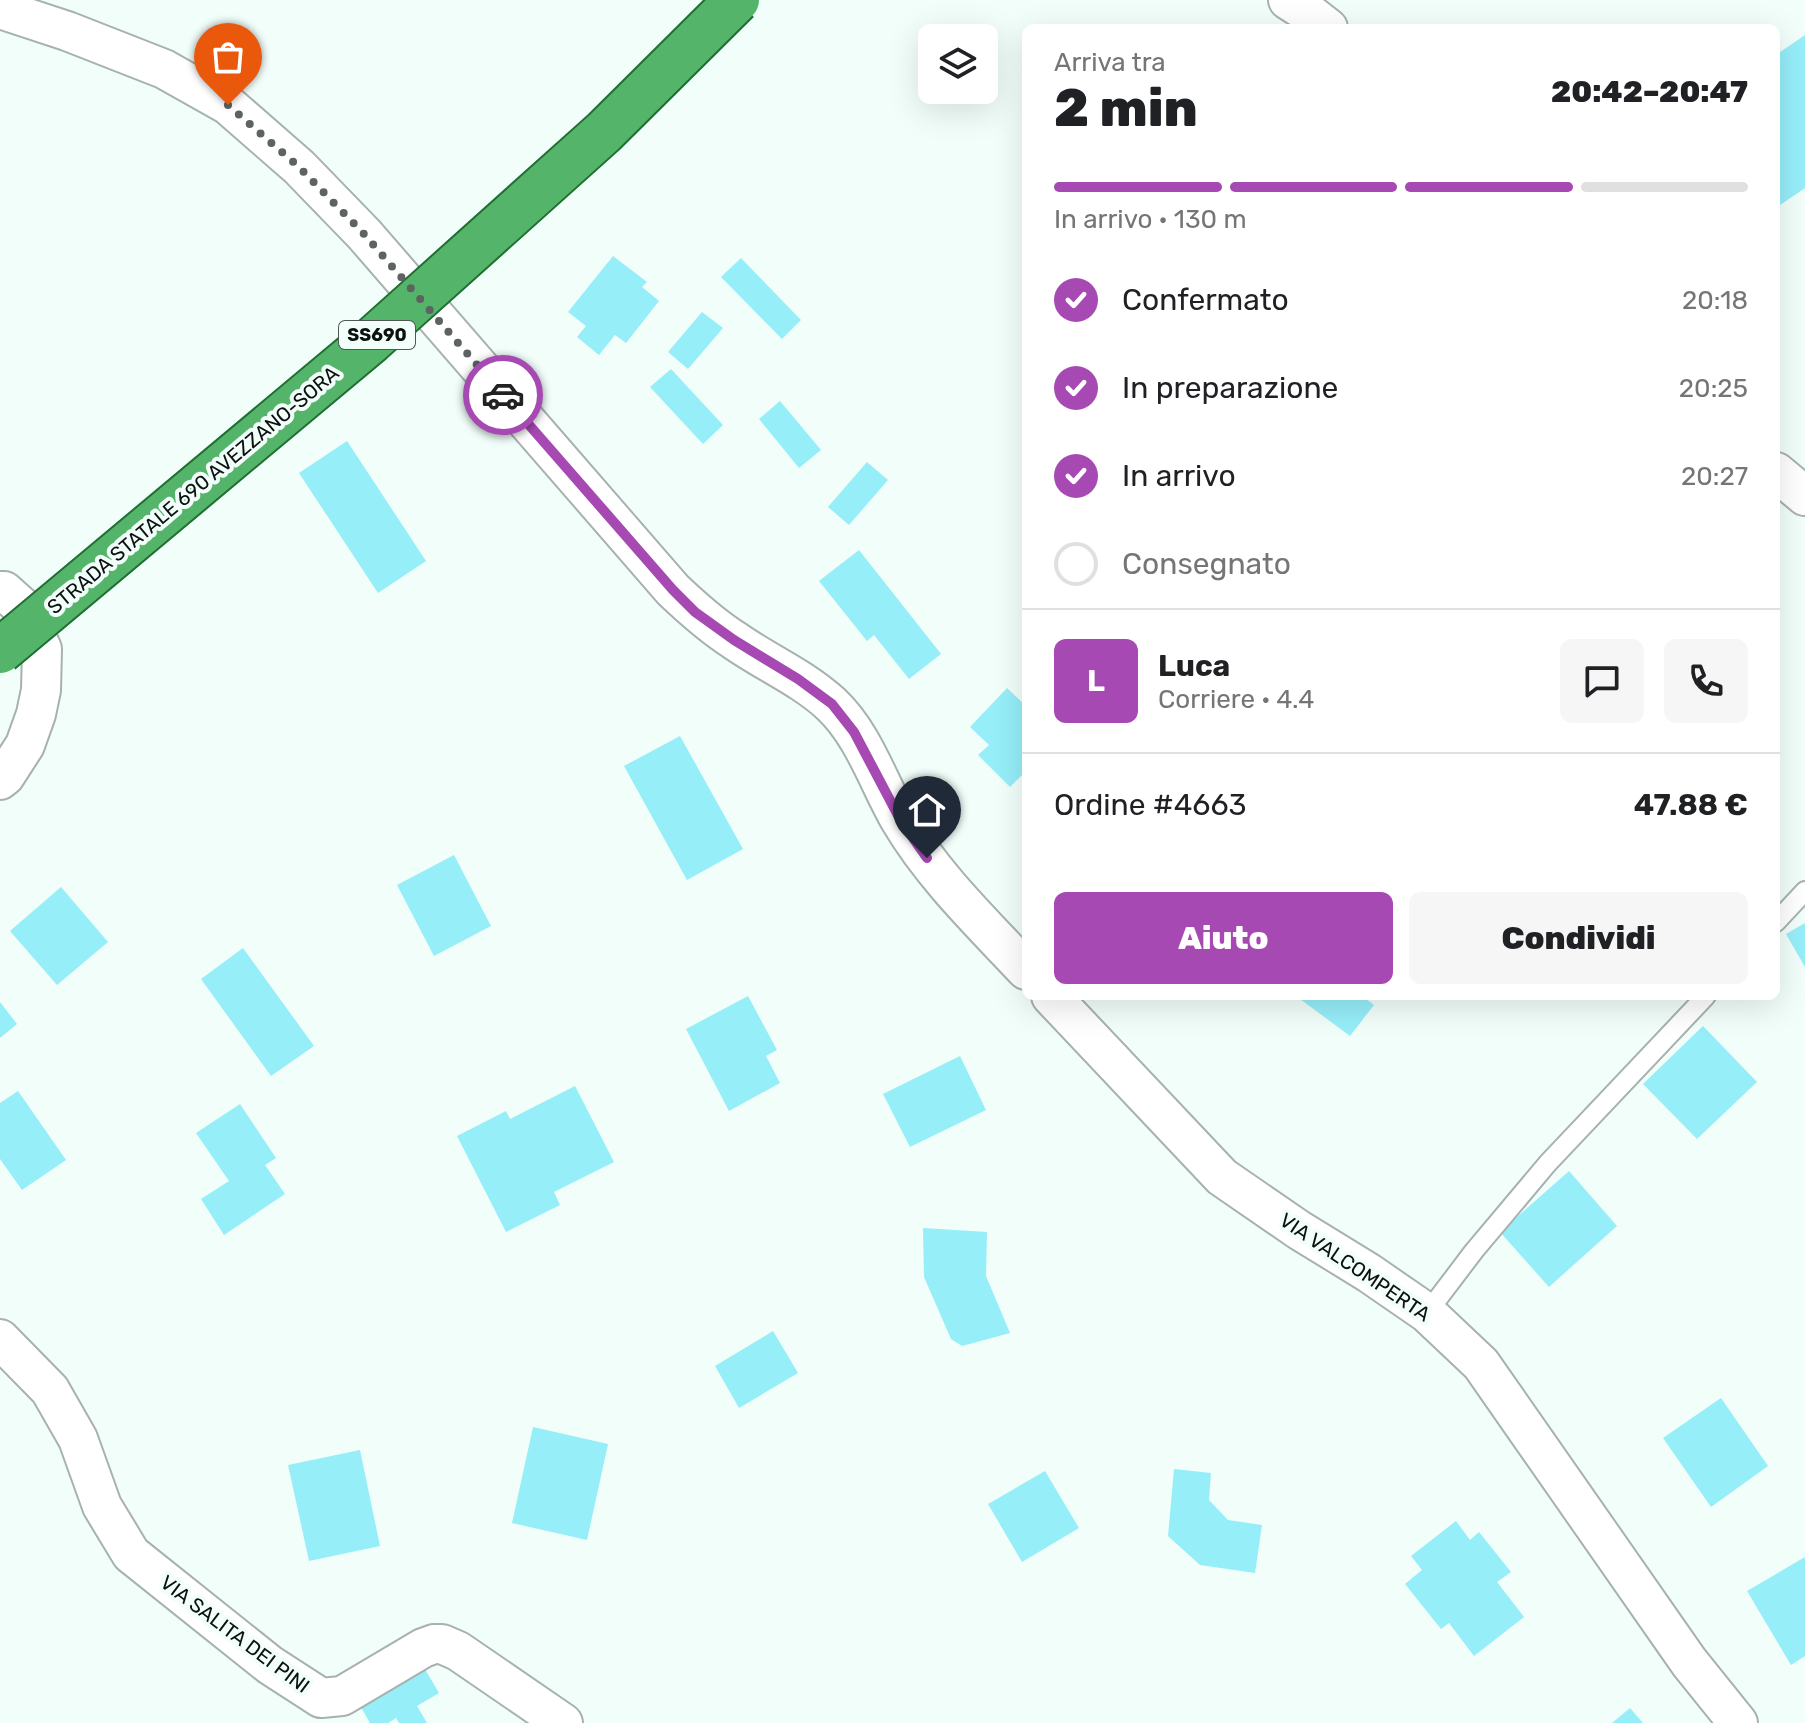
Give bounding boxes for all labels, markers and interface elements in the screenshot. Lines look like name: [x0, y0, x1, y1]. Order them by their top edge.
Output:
pin: [194, 23, 262, 105]
map controls: [918, 24, 998, 104]
button: layers: [918, 24, 998, 104]
icon: bag: [206, 35, 250, 79]
text: Arriva tra: [1054, 47, 1166, 78]
text: 20:42–20:47: [1551, 74, 1748, 110]
text: 2 min: [1054, 77, 1198, 139]
text: In arrivo · 130 m: [1054, 204, 1247, 235]
icon: check: [1054, 278, 1098, 322]
text: Confermato: [1122, 282, 1289, 318]
text: 20:18: [1682, 285, 1748, 316]
road number: SS690: [339, 321, 415, 349]
courier: [463, 355, 543, 435]
street label: STRADA STATALE 690 AVEZZANO-SORA: [42, 361, 344, 619]
icon: check: [1054, 366, 1098, 410]
text: In preparazione: [1122, 370, 1338, 406]
icon: car: [481, 373, 525, 417]
text: 20:25: [1679, 373, 1748, 404]
icon: check: [1054, 454, 1098, 498]
text: In arrivo: [1122, 458, 1236, 494]
text: 20:27: [1681, 461, 1748, 492]
text: Consegnato: [1122, 546, 1291, 582]
button: chat: [1560, 639, 1644, 723]
button: phone: [1664, 639, 1748, 723]
text: Luca: [1158, 648, 1230, 684]
text: L: [1087, 663, 1105, 699]
text: Corriere · 4.4: [1158, 684, 1314, 715]
pin: [893, 776, 961, 858]
text: Ordine #4663: [1054, 787, 1247, 823]
text: 47.88 €: [1634, 787, 1748, 823]
icon: home: [905, 788, 949, 832]
button: Aiuto: [1054, 892, 1393, 984]
button: Condividi: [1409, 892, 1748, 984]
street label: VIA VALCOMPERTA: [1275, 1208, 1435, 1326]
street label: VIA SALITA DEI PINI: [156, 1570, 314, 1698]

